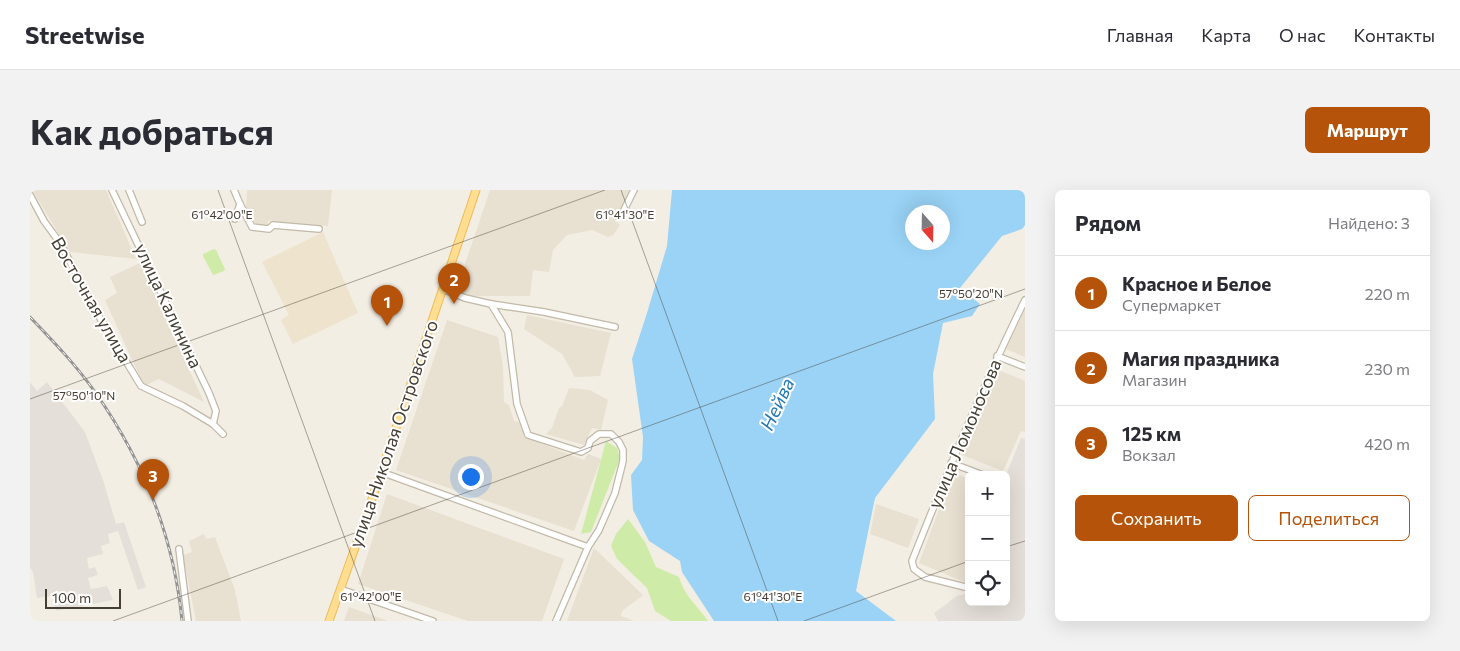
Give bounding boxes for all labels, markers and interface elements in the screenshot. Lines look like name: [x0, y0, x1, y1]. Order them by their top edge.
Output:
text: Streetwise: [25, 20, 145, 49]
text: Главная: [1107, 24, 1173, 46]
text: Карта: [1201, 24, 1251, 46]
text: О нас: [1279, 24, 1326, 46]
text: Контакты: [1354, 24, 1435, 46]
button: Маршрут: [1305, 107, 1430, 153]
text: Как добраться: [30, 109, 274, 152]
north arrow: [905, 205, 950, 250]
text: 61°42'00"E: [191, 207, 253, 221]
text: 61°41'30"E: [596, 207, 654, 221]
text: Рядом: [1075, 210, 1141, 235]
text: Найдено: 3: [1328, 213, 1410, 232]
street label: Восточная улица: [47, 233, 137, 366]
street label: улица Калинина: [130, 240, 207, 371]
pin: 2: [438, 263, 470, 304]
text: Красное и Белое: [1122, 272, 1271, 295]
text: 1: [1087, 284, 1095, 303]
text: 220 m: [1365, 284, 1410, 303]
pin: 1: [371, 285, 403, 326]
text: 57°50'20"N: [939, 286, 1003, 300]
text: Супермаркет: [1122, 295, 1221, 314]
street label: улица Николая Островского: [344, 317, 442, 550]
text: Магия праздника: [1122, 347, 1280, 370]
street label: улица Ломоносова: [923, 356, 1005, 512]
text: 2: [1086, 359, 1096, 378]
text: 230 m: [1365, 359, 1410, 378]
text: Магазин: [1122, 370, 1187, 389]
water label: Нейва: [754, 374, 799, 434]
text: 57°50'10"N: [53, 388, 115, 402]
text: 125 км: [1122, 422, 1181, 445]
text: 3: [1086, 434, 1096, 453]
text: 420 m: [1364, 434, 1410, 453]
text: Вокзал: [1122, 445, 1176, 464]
pin: 3: [137, 459, 169, 500]
your location: [458, 464, 484, 490]
map controls: [965, 471, 1010, 606]
button: +: [965, 471, 1010, 516]
button: Сохранить: [1075, 495, 1238, 541]
button: Поделиться: [1248, 495, 1410, 541]
button: −: [965, 516, 1010, 561]
button: locate: [965, 561, 1010, 606]
scale bar: [45, 586, 121, 609]
text: 100 m: [52, 589, 91, 606]
text: 61°42'00"E: [340, 589, 402, 603]
text: 61°41'30"E: [744, 589, 802, 603]

